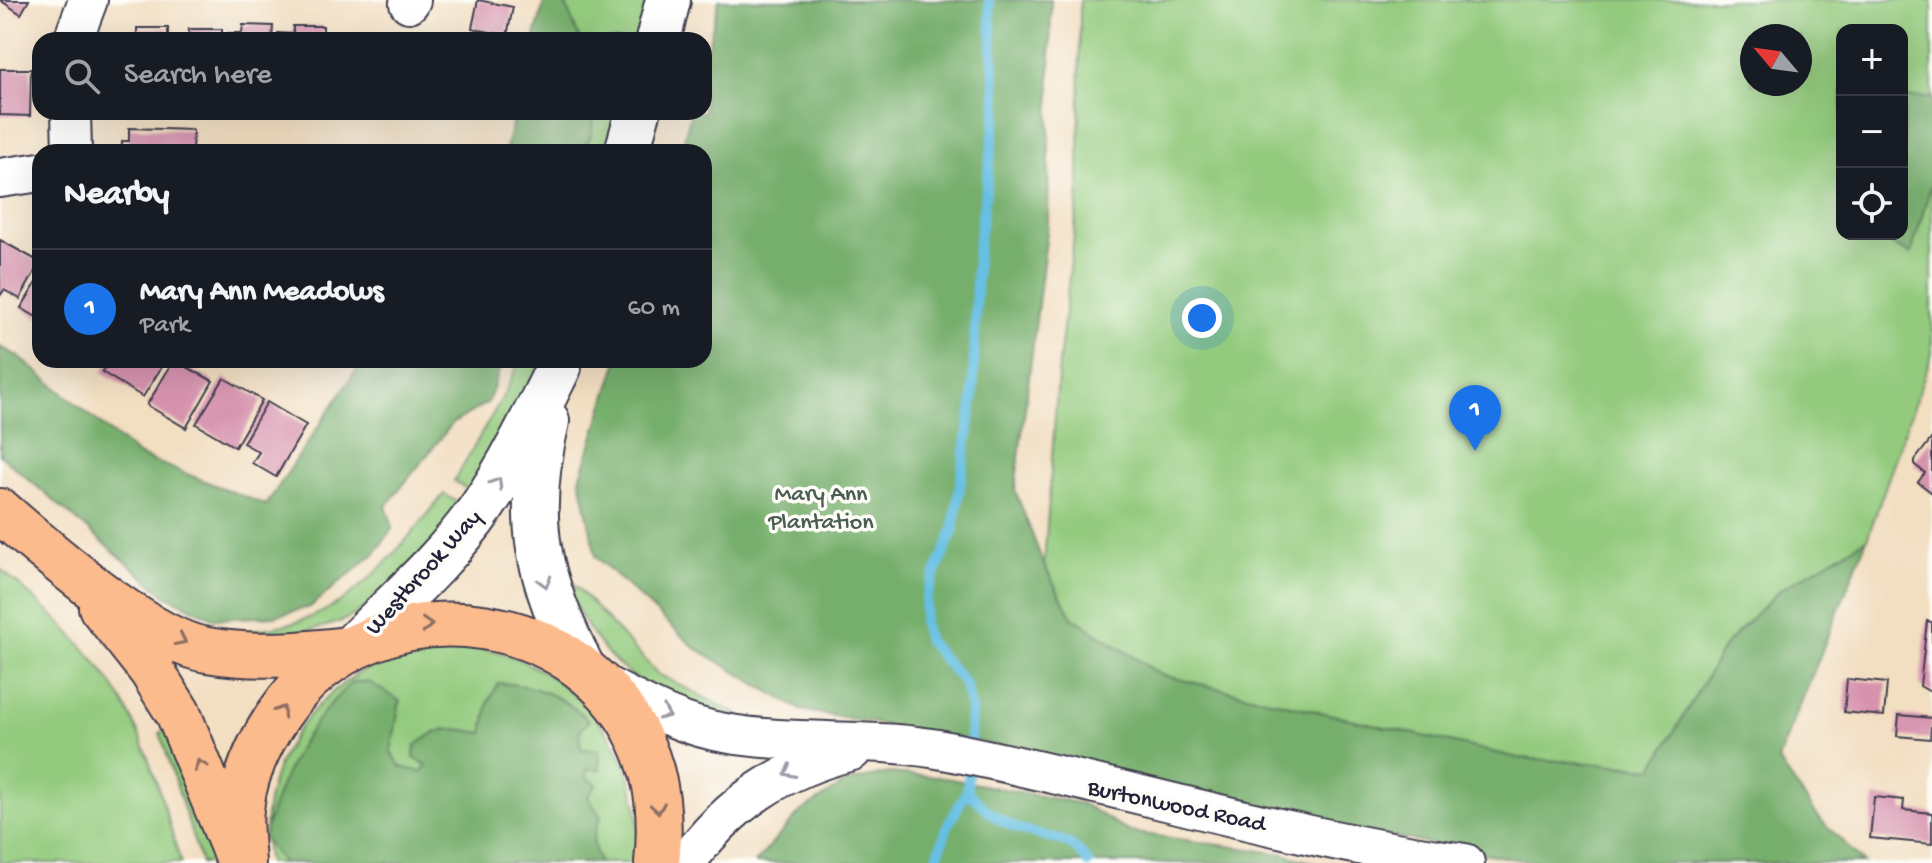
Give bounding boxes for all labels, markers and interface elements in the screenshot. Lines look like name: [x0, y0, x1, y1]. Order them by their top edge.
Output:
north arrow: [1740, 24, 1812, 96]
map controls: [1836, 24, 1908, 240]
button: +: [1836, 24, 1908, 96]
search box: [32, 32, 712, 120]
icon: search: [60, 54, 104, 98]
text: Search here: [124, 59, 272, 94]
button: −: [1836, 96, 1908, 168]
button: locate: [1836, 168, 1908, 240]
text: Nearby: [64, 176, 169, 216]
text: Mary Ann Meadows: [140, 276, 384, 311]
text: 1: [85, 294, 95, 325]
text: 60 m: [627, 294, 680, 325]
your location: [1182, 298, 1222, 338]
text: Park: [140, 311, 190, 342]
pin: 1: [1449, 385, 1501, 451]
one-way arrow: [487, 477, 502, 492]
park label: Mary Ann Plantation: [767, 481, 874, 538]
street label: Westbrook Way: [360, 504, 489, 642]
one-way arrow: [536, 574, 552, 588]
one-way arrow: [422, 617, 434, 634]
one-way arrow: [173, 631, 187, 647]
one-way arrow: [657, 704, 671, 720]
one-way arrow: [272, 705, 287, 719]
one-way arrow: [193, 759, 209, 773]
one-way arrow: [782, 763, 797, 778]
street label: Burtonwood Road: [1084, 774, 1270, 841]
one-way arrow: [648, 801, 665, 815]

